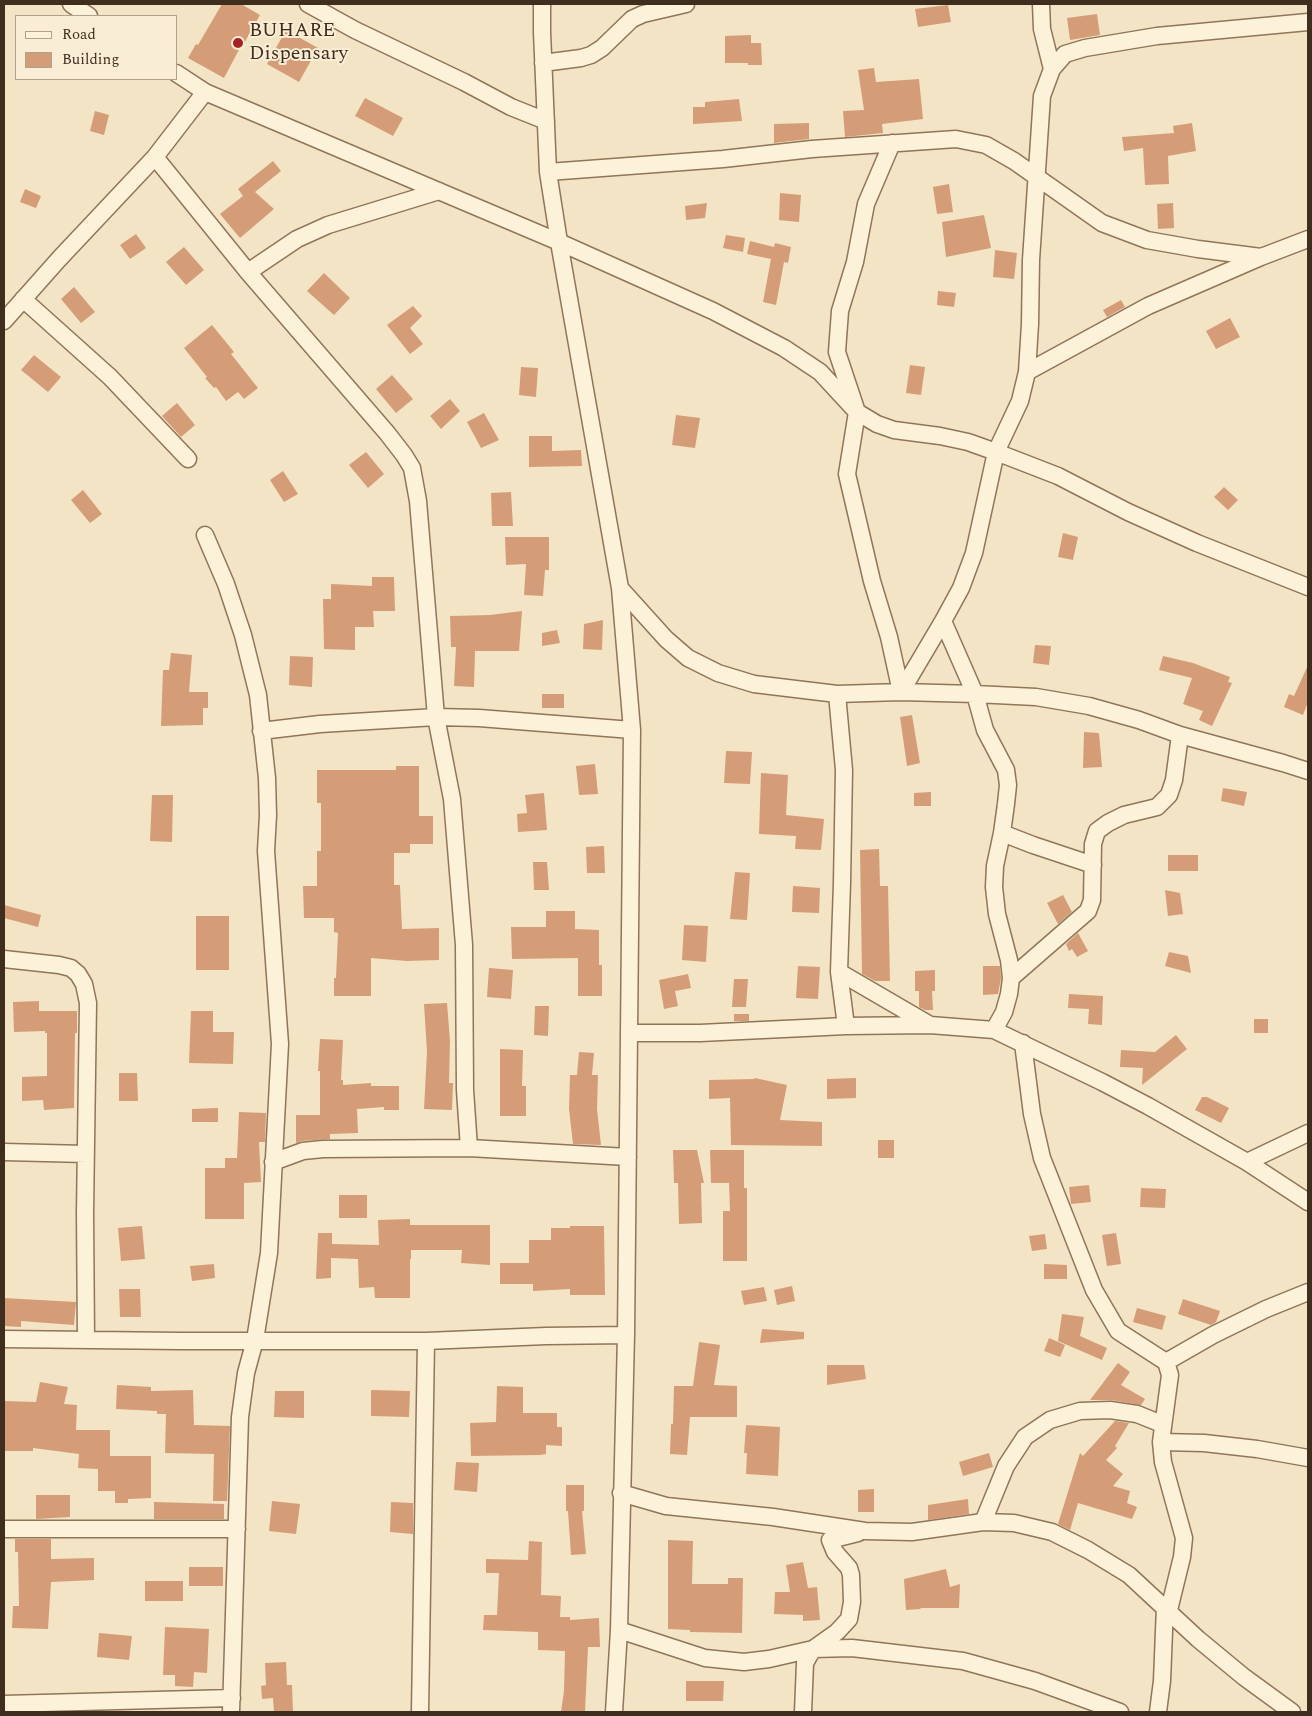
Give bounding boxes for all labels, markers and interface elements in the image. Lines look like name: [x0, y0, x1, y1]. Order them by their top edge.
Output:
legend: [15, 15, 178, 80]
place label: BUHARE Dispensary: [249, 20, 348, 67]
text: Road: [62, 23, 96, 46]
marker: BUHARE Dispensary: [231, 36, 245, 50]
text: Building: [62, 48, 119, 71]

